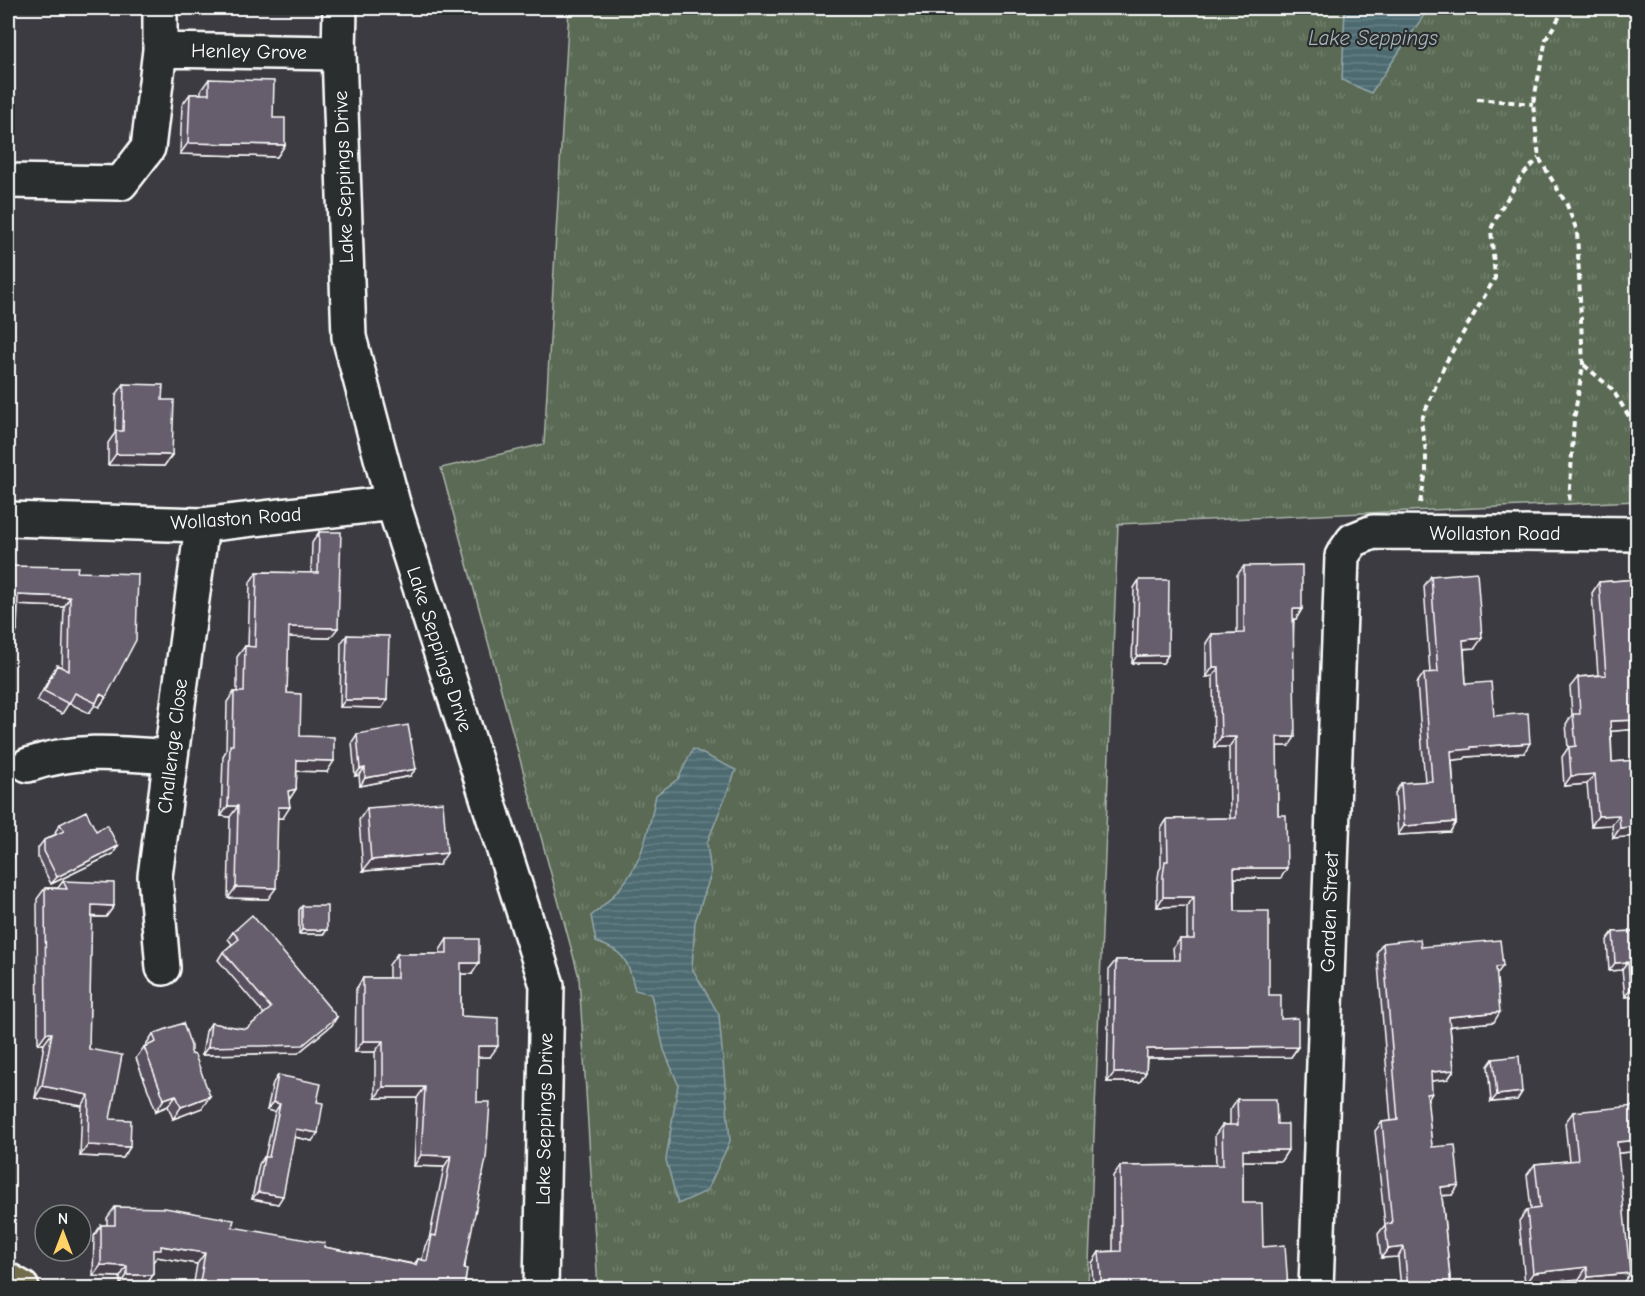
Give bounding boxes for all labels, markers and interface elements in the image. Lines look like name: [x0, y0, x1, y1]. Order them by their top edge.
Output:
water label: Lake Seppings: [1308, 26, 1438, 50]
street label: Henley Grove: [191, 39, 307, 64]
street label: Lake Seppings Drive: [329, 90, 358, 264]
street label: Wollaston Road: [170, 502, 302, 535]
street label: Wollaston Road: [1429, 522, 1561, 545]
street label: Lake Seppings Drive: [402, 564, 477, 735]
street label: Challenge Close: [153, 677, 192, 815]
street label: Garden Street: [1316, 850, 1343, 973]
street label: Lake Seppings Drive: [531, 1033, 558, 1205]
north arrow: [33, 1203, 93, 1263]
text: N: [58, 1210, 68, 1228]

